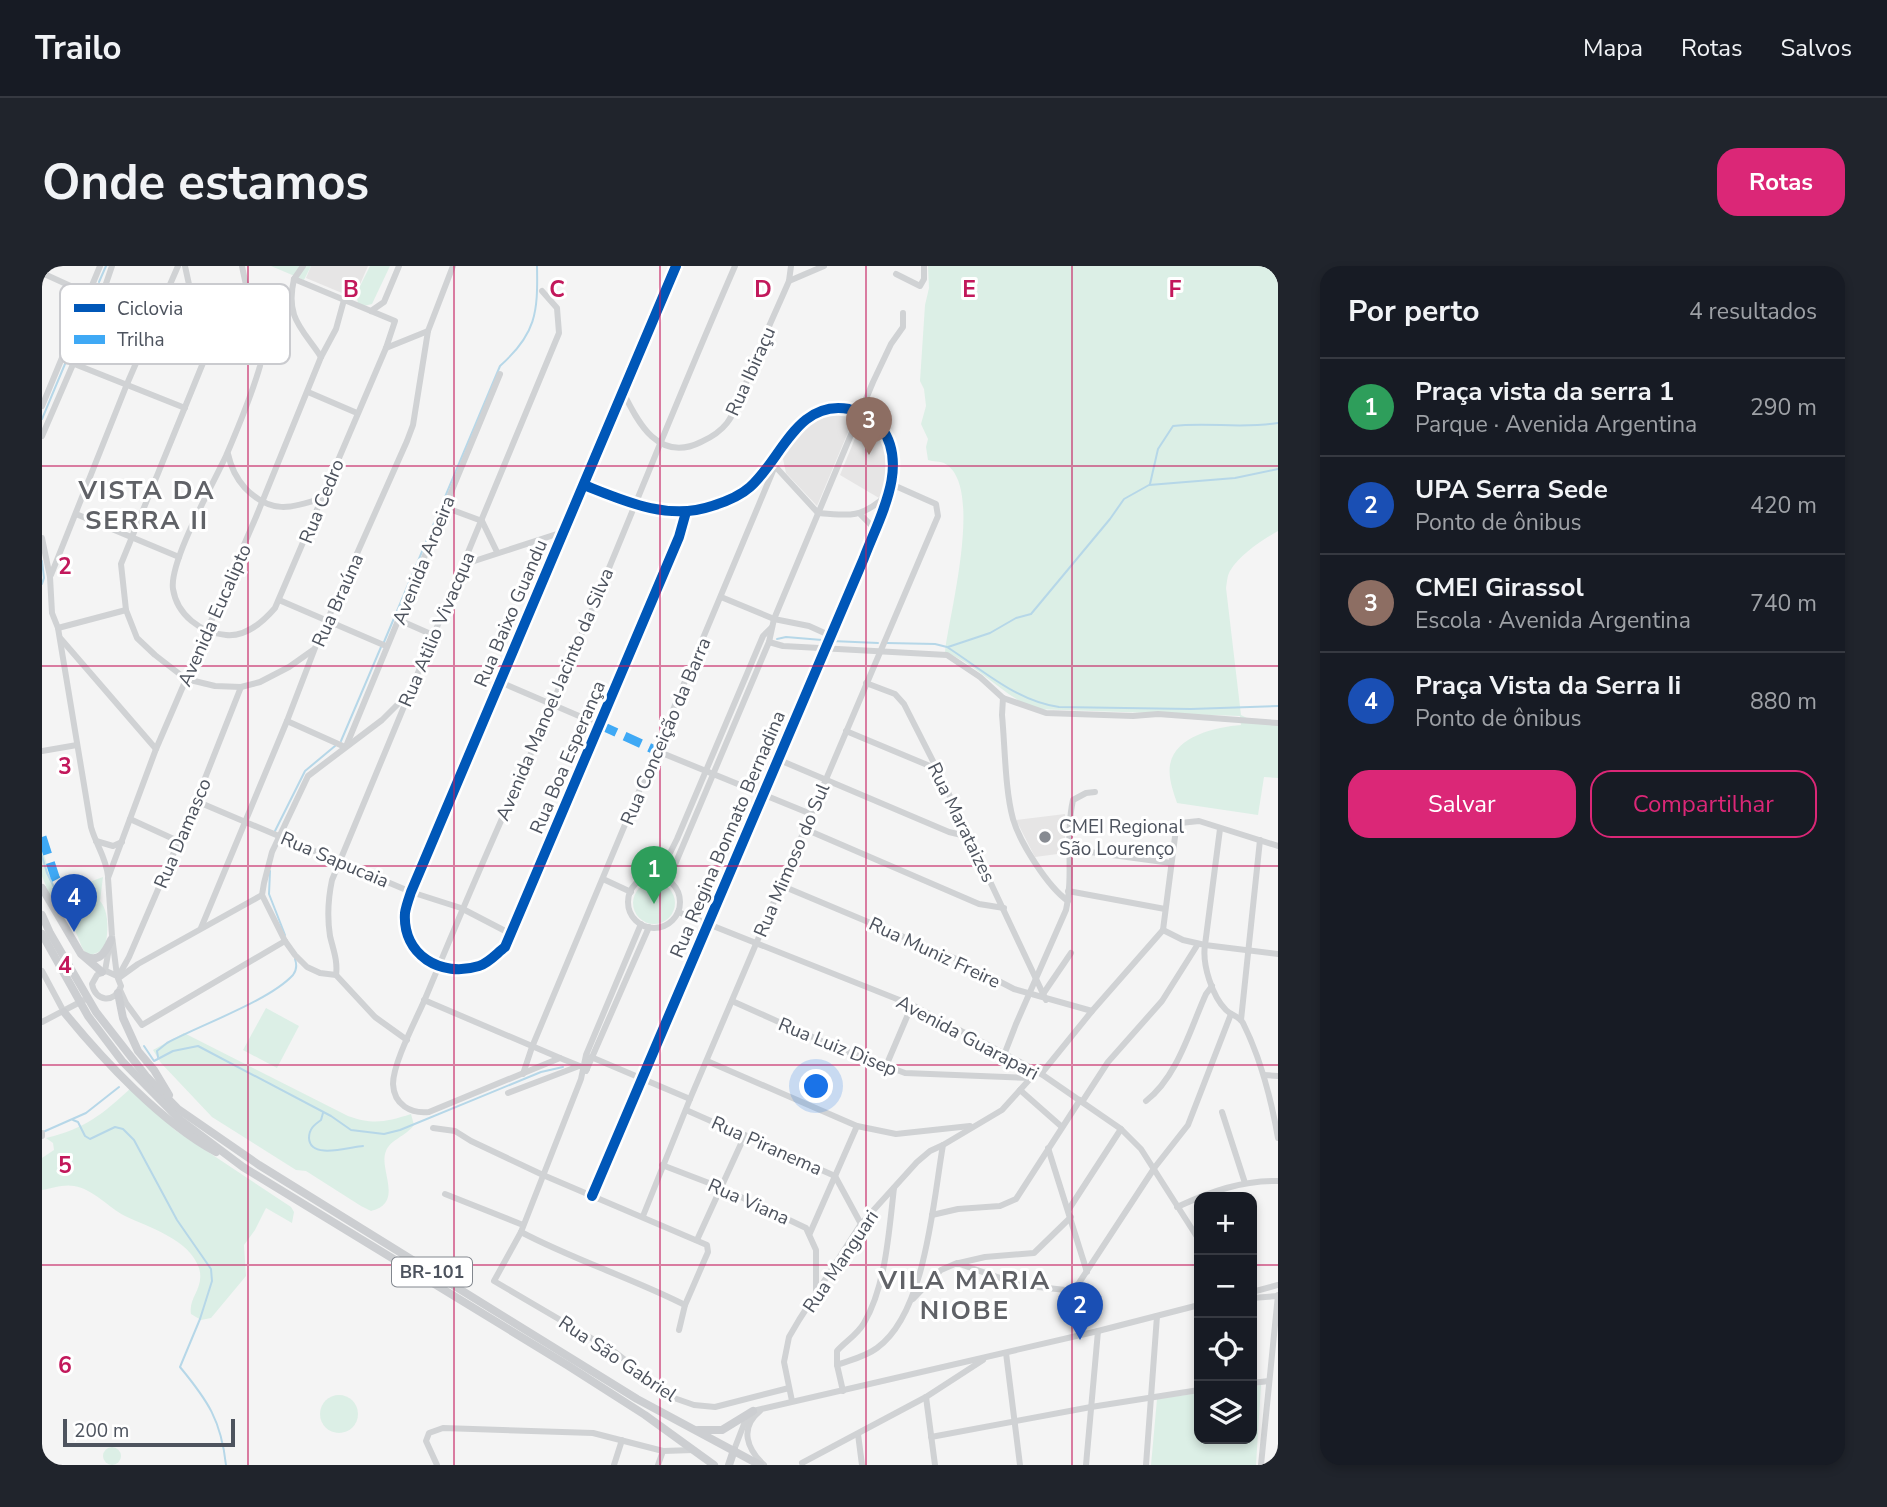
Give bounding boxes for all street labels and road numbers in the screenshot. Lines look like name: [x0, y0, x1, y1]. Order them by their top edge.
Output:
street label: Rua Ibiraçu: [720, 323, 782, 420]
street label: Rua Cedro: [293, 455, 351, 547]
street label: Avenida Aroeira: [386, 492, 462, 629]
street label: Rua Baixo Guandu: [468, 536, 554, 691]
street label: Avenida Eucalipto: [172, 540, 258, 691]
street label: Rua Atilio Vivacqua: [393, 548, 481, 711]
street label: Rua Braúna: [306, 550, 370, 651]
street label: Avenida Manoel Jacinto da Silva: [490, 564, 620, 825]
street label: Rua Conceição da Barra: [615, 633, 717, 829]
street label: Rua Boa Esperança: [524, 677, 612, 838]
street label: Rua Regina Bonnato Bernadina: [664, 707, 792, 962]
street label: Rua Marataizes: [921, 758, 1001, 887]
street label: Rua Damasco: [148, 774, 218, 892]
street label: Rua Mimoso do Sul: [748, 779, 836, 941]
street label: Rua Sapucaia: [277, 825, 393, 894]
street label: Rua Muniz Freire: [865, 911, 1005, 995]
street label: Avenida Guarapari: [892, 989, 1043, 1086]
street label: Rua Luiz Disep: [774, 1011, 901, 1083]
street label: Rua Piranema: [707, 1110, 826, 1182]
street label: Rua Viana: [704, 1172, 794, 1231]
street label: Rua Manguari: [797, 1205, 885, 1318]
road number: BR-101: [392, 1258, 472, 1287]
street label: Rua São Gabriel: [553, 1310, 682, 1408]

